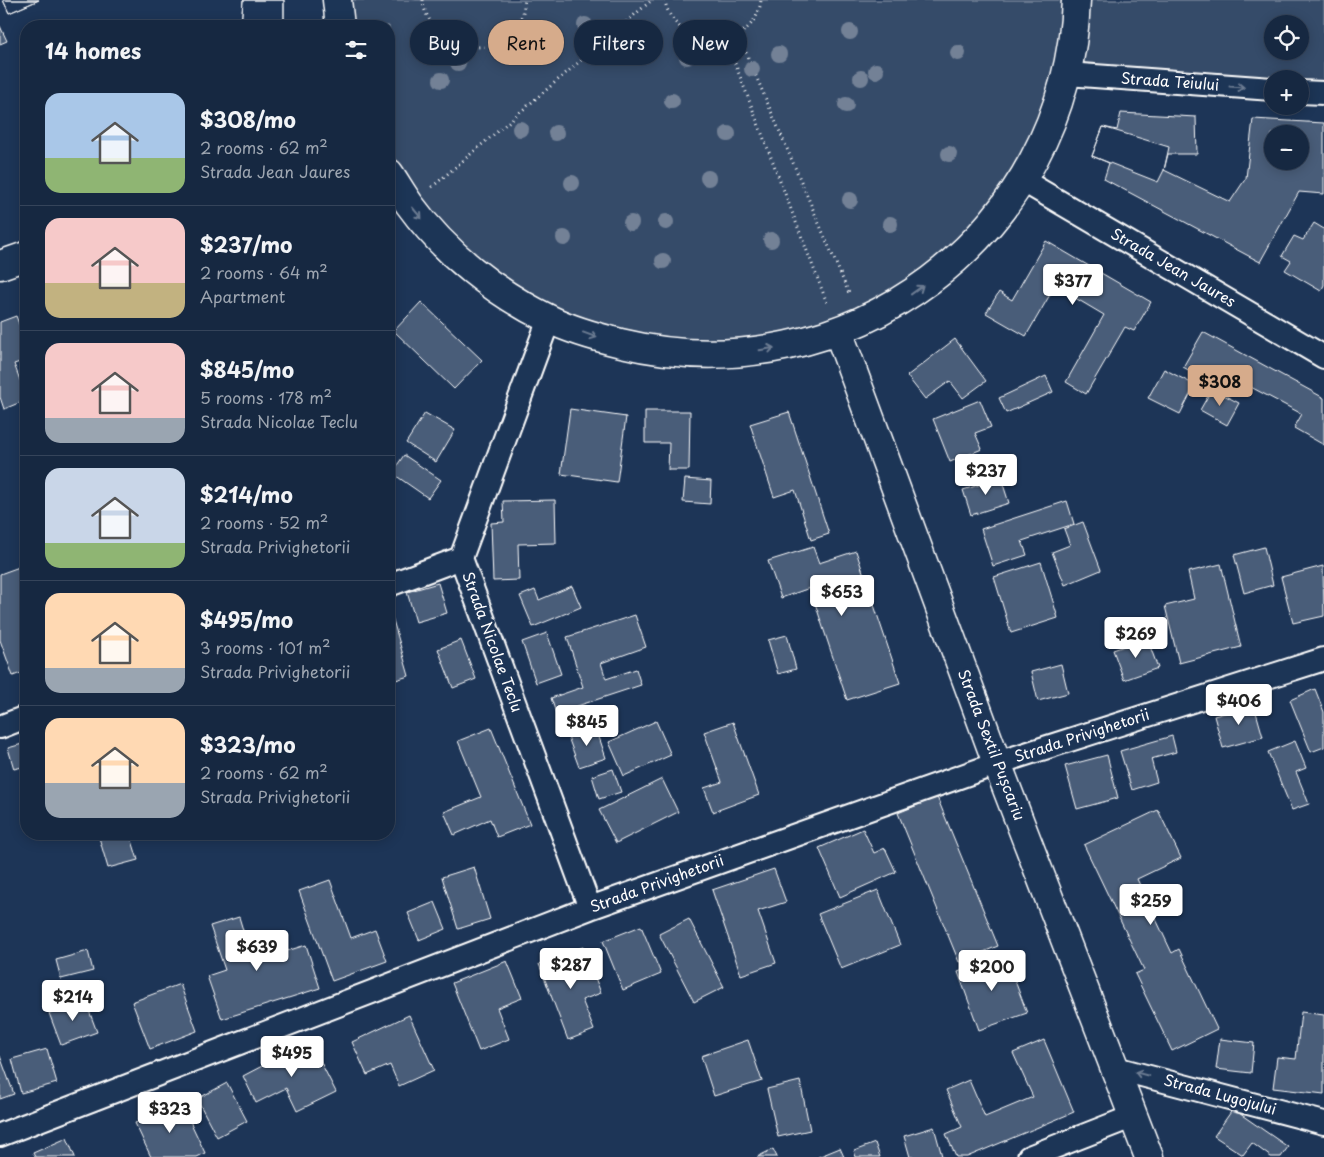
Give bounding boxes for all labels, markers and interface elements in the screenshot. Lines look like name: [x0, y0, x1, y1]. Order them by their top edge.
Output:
map controls: [1264, 15, 1309, 170]
button: locate: [1264, 15, 1309, 60]
chip: Buy: [410, 20, 478, 65]
chip: Rent: [488, 20, 564, 65]
chip: Filters: [574, 20, 663, 65]
chip: New: [673, 20, 747, 65]
text: 14 homes: [45, 34, 141, 66]
icon: filters: [342, 36, 370, 64]
street label: Strada Teiului: [1120, 66, 1220, 95]
button: +: [1264, 70, 1309, 115]
one-way arrow: [1229, 82, 1245, 91]
text: $308/mo: [200, 103, 296, 135]
icon: home: [85, 113, 145, 173]
button: −: [1264, 125, 1309, 170]
text: 2 rooms · 62 m²: [200, 135, 328, 159]
text: Strada Jean Jaures: [200, 159, 350, 183]
one-way arrow: [411, 206, 422, 219]
street label: Strada Jean Jaures: [1107, 222, 1241, 312]
text: $237/mo: [200, 228, 292, 260]
icon: home: [85, 238, 145, 298]
text: 2 rooms · 64 m²: [200, 260, 328, 284]
pin: $377: [1043, 264, 1103, 306]
text: $377: [1054, 268, 1092, 292]
text: Apartment: [200, 284, 285, 308]
one-way arrow: [910, 285, 924, 295]
one-way arrow: [582, 331, 597, 340]
one-way arrow: [759, 344, 775, 354]
text: $845/mo: [200, 353, 294, 385]
icon: home: [85, 363, 145, 423]
pin: $308: [1190, 364, 1250, 407]
text: $308: [1199, 369, 1241, 393]
text: 5 rooms · 178 m²: [200, 385, 332, 409]
text: Strada Nicolae Teclu: [200, 409, 358, 433]
pin: $237: [956, 454, 1016, 496]
text: $237: [966, 458, 1006, 482]
text: $214/mo: [200, 478, 293, 510]
icon: home: [85, 488, 145, 548]
text: 2 rooms · 52 m²: [200, 510, 328, 534]
text: Strada Privighetorii: [200, 534, 350, 558]
street label: Strada Nicolae Teclu: [457, 568, 530, 715]
pin: $653: [812, 574, 872, 617]
text: $653: [821, 579, 863, 603]
text: $495/mo: [200, 603, 293, 635]
icon: home: [85, 613, 145, 673]
pin: $269: [1106, 616, 1166, 659]
text: $269: [1115, 621, 1157, 645]
text: 3 rooms · 101 m²: [200, 635, 331, 659]
text: Strada Privighetorii: [200, 659, 350, 683]
street label: Strada Sextil Pușcariu: [953, 665, 1032, 823]
pin: $406: [1209, 684, 1269, 726]
text: $406: [1217, 688, 1261, 712]
street label: Strada Privighetorii: [1011, 702, 1152, 767]
pin: $845: [557, 704, 617, 747]
text: $845: [566, 709, 608, 733]
text: $323/mo: [200, 728, 296, 760]
icon: home: [85, 738, 145, 798]
text: 2 rooms · 62 m²: [200, 760, 328, 784]
text: Strada Privighetorii: [200, 784, 350, 808]
street label: Strada Privighetorii: [586, 848, 727, 918]
pin: $259: [1121, 884, 1181, 926]
text: $259: [1131, 888, 1171, 912]
pin: $639: [227, 930, 287, 972]
text: $639: [236, 934, 278, 958]
pin: $287: [541, 948, 601, 990]
pin: $200: [962, 950, 1022, 992]
text: $287: [551, 952, 591, 976]
text: $200: [970, 954, 1014, 978]
pin: $214: [43, 980, 103, 1022]
text: $214: [53, 984, 93, 1008]
pin: $495: [262, 1036, 322, 1078]
text: $495: [272, 1040, 312, 1064]
street label: Strada Lugojului: [1162, 1067, 1279, 1120]
one-way arrow: [1134, 1069, 1150, 1078]
pin: $323: [140, 1092, 200, 1134]
text: $323: [149, 1096, 191, 1120]

